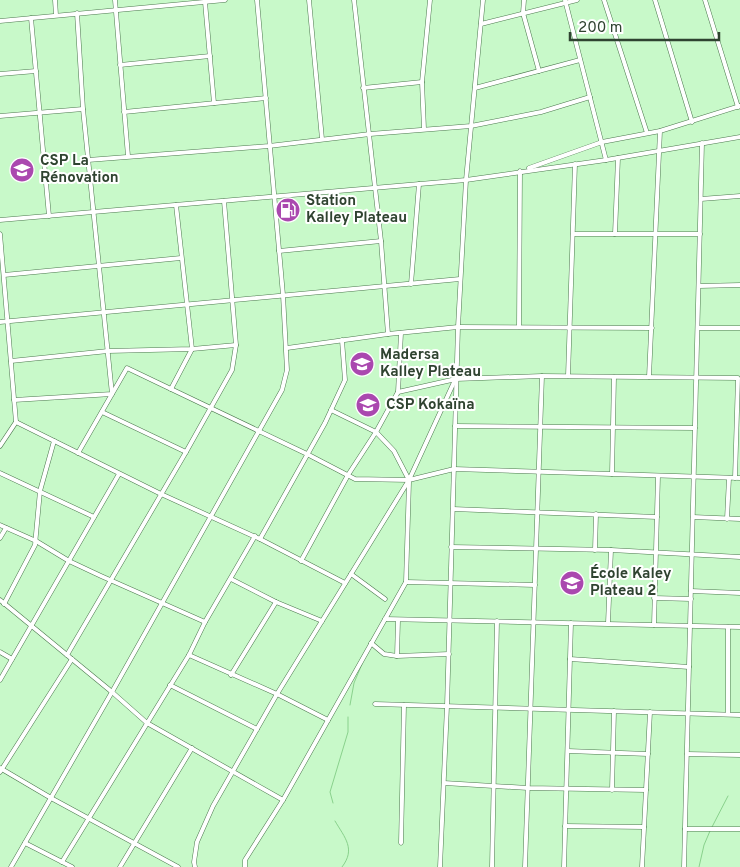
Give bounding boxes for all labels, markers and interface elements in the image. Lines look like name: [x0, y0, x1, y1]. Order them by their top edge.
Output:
scale bar: [570, 10, 719, 42]
text: 200 m: [578, 19, 623, 38]
place label: CSP La Rénovation: [40, 152, 119, 188]
school or university icon: CSP La Rénovation: [9, 157, 35, 183]
place label: Station Kalley Plateau: [306, 192, 407, 228]
fuel station icon: Station Kalley Plateau: [275, 197, 301, 223]
place label: Madersa Kalley Plateau: [380, 346, 481, 382]
school or university icon: Madersa Kalley Plateau: [349, 351, 375, 377]
school or university icon: CSP Kokaïna: [355, 392, 381, 418]
place label: CSP Kokaïna: [386, 396, 475, 415]
place label: École Kaley Plateau 2: [590, 564, 672, 601]
school or university icon: École Kaley Plateau 2: [559, 570, 585, 596]

